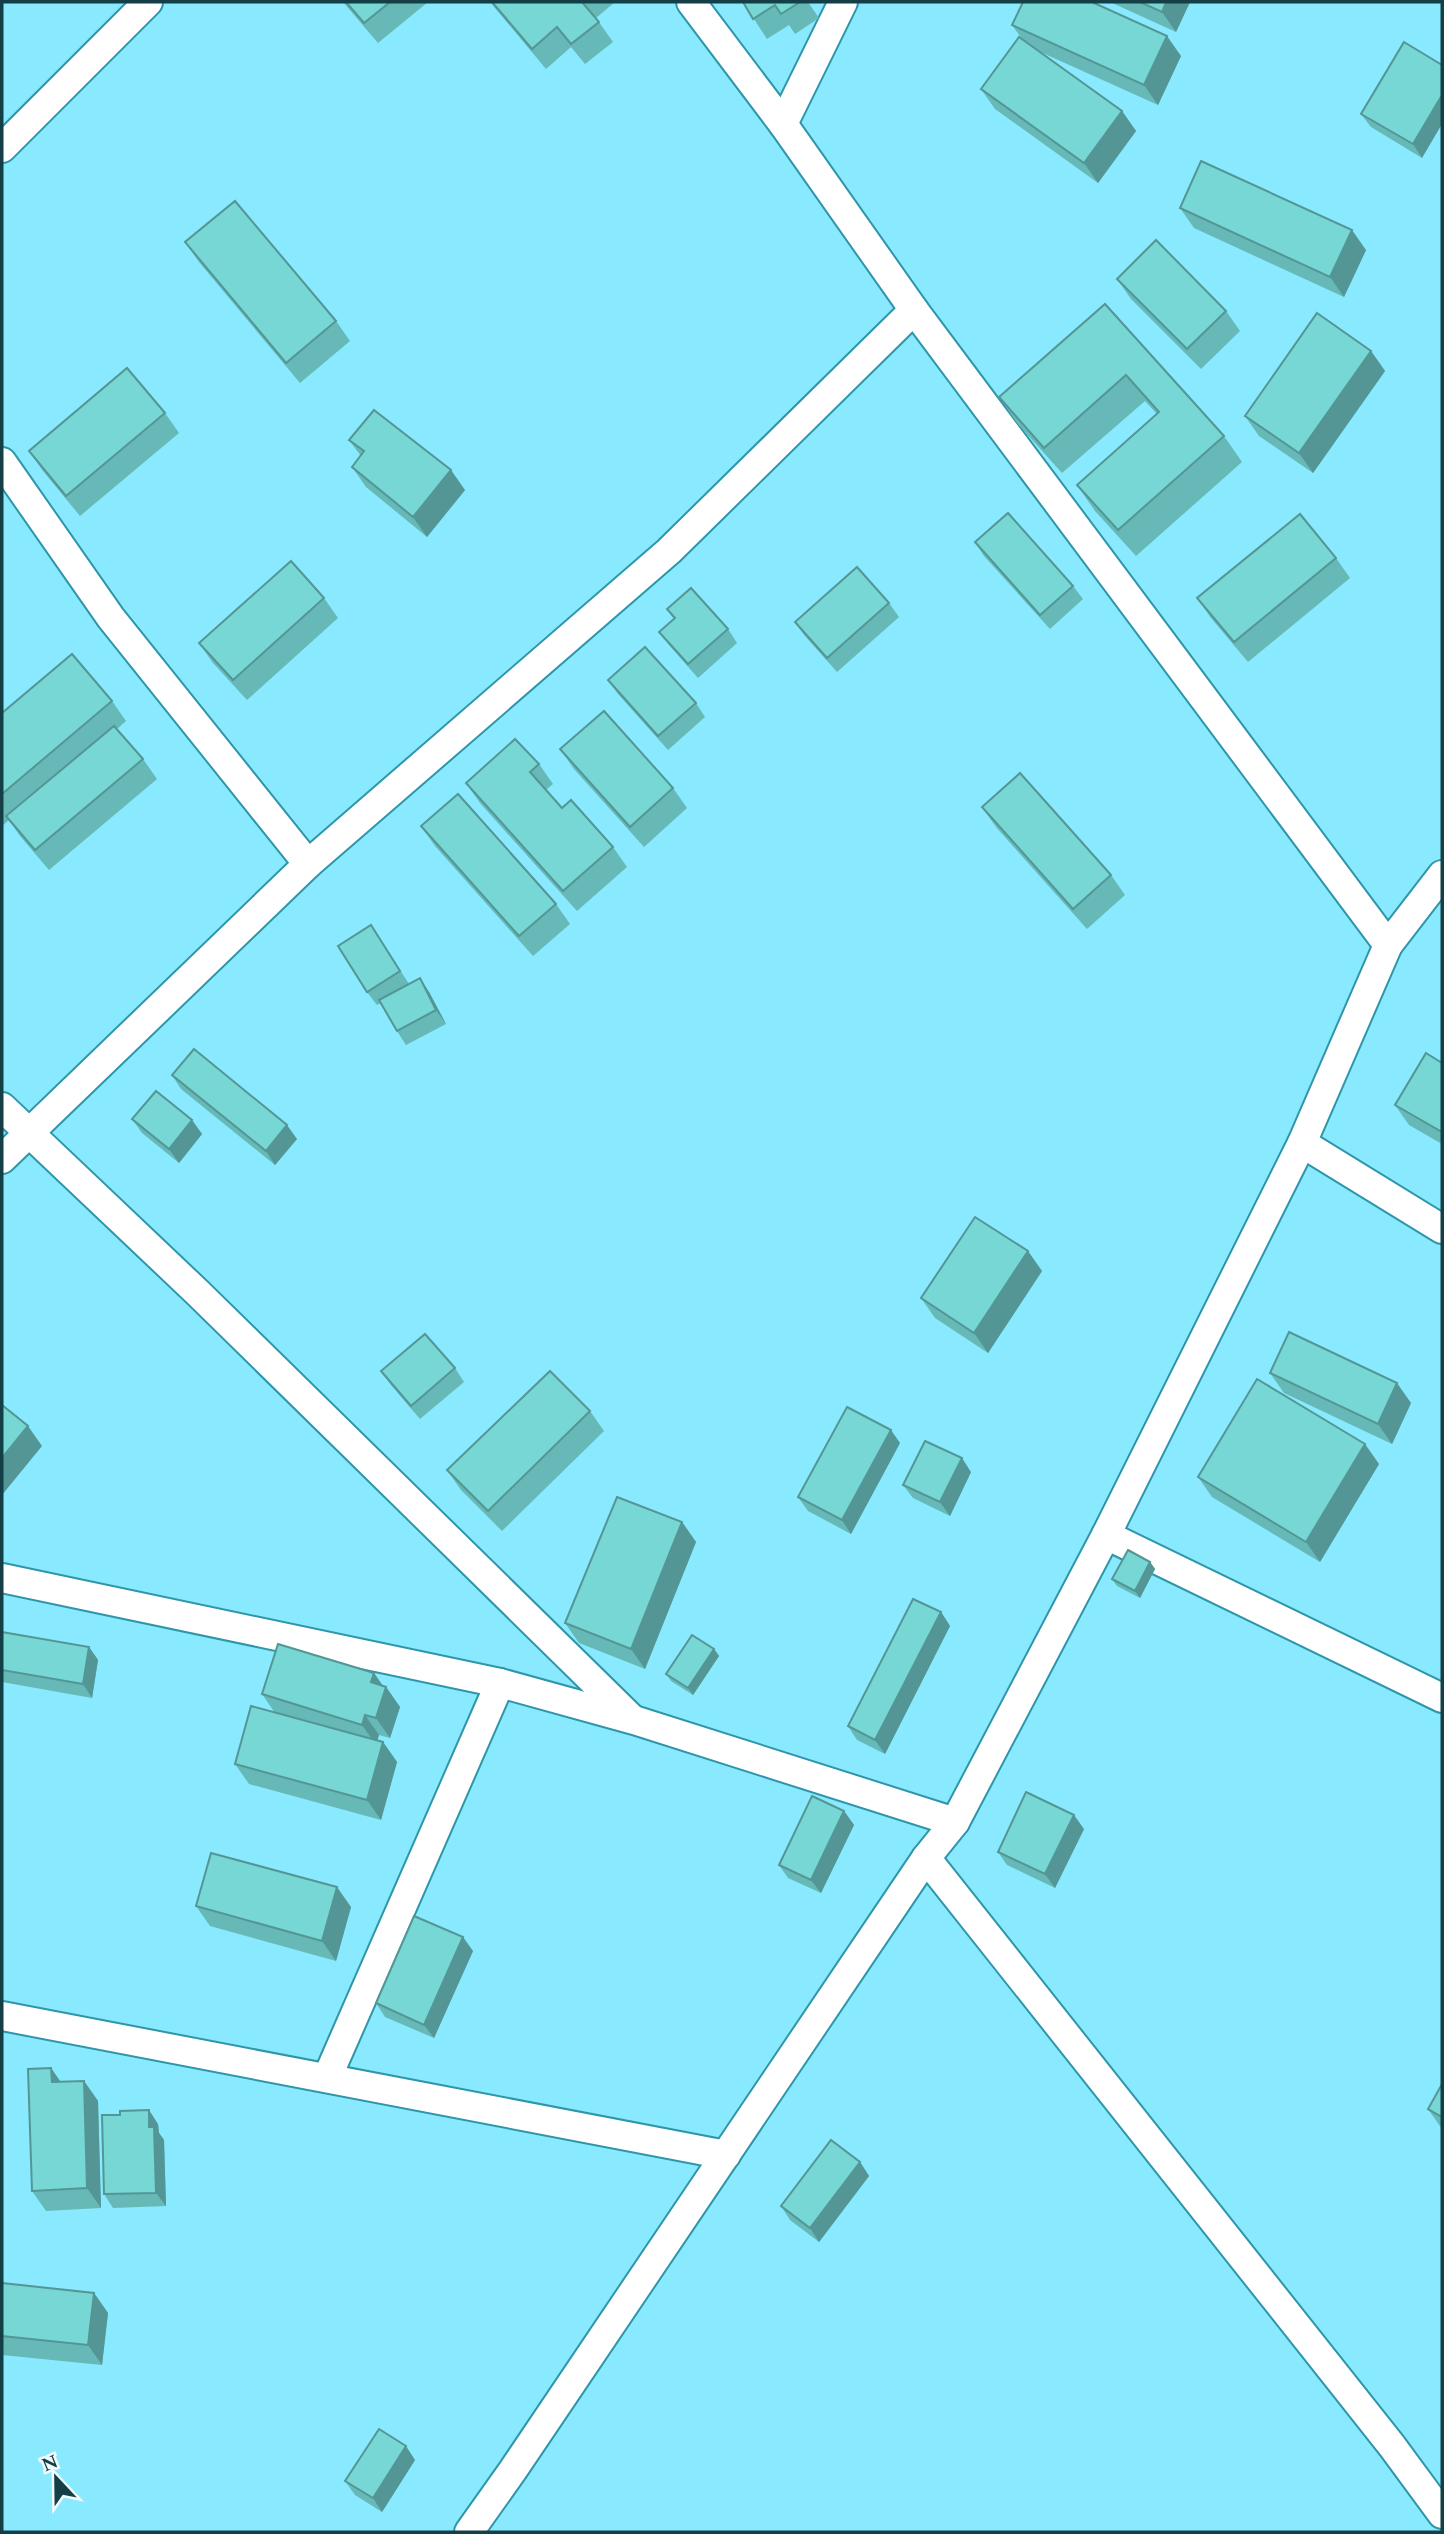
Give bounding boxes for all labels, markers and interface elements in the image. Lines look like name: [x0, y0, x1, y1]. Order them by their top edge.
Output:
north arrow: [21, 2443, 91, 2513]
text: N: [38, 2447, 63, 2480]

